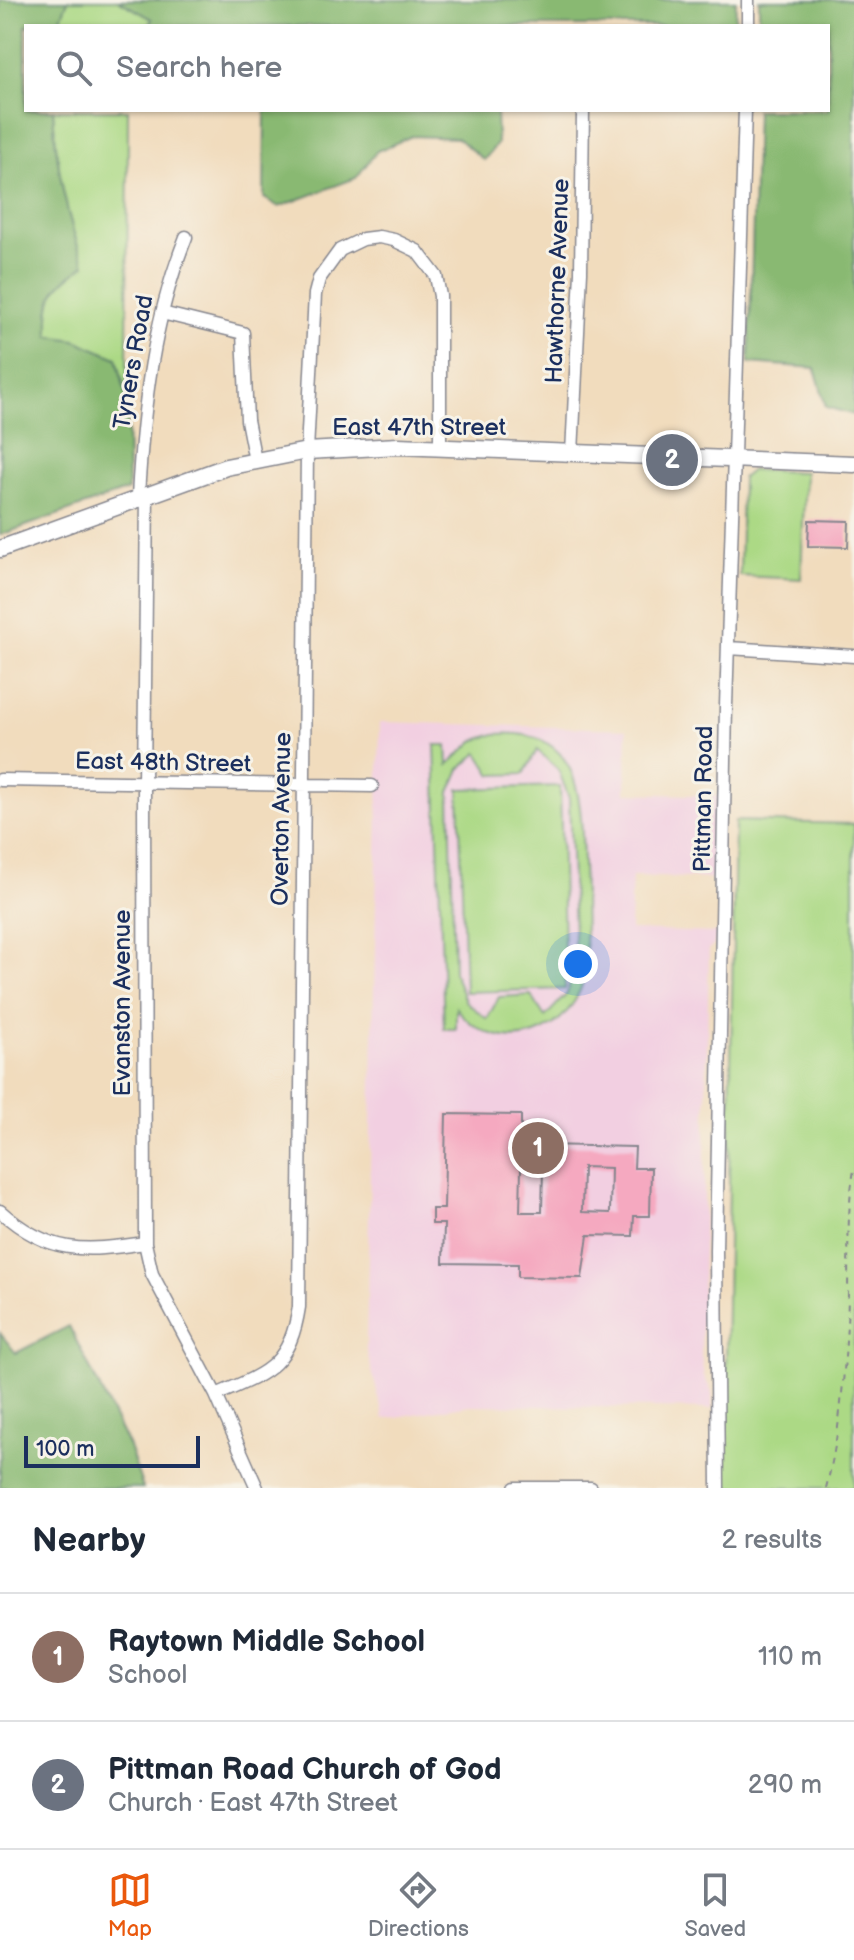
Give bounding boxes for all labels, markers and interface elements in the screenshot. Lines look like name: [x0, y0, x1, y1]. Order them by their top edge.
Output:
search box: [24, 24, 830, 112]
icon: search: [52, 46, 96, 90]
text: Search here: [116, 50, 282, 86]
street label: Hawthorne Avenue: [539, 178, 576, 384]
street label: Tyners Road: [107, 293, 160, 432]
street label: East 47th Street: [332, 413, 507, 442]
pin: 2: [646, 430, 698, 490]
street label: Pittman Road: [688, 725, 719, 873]
street label: Overton Avenue: [265, 732, 298, 906]
street label: East 48th Street: [75, 746, 252, 779]
street label: Evanston Avenue: [108, 910, 137, 1096]
your location: [558, 944, 598, 984]
pin: 1: [512, 1118, 564, 1178]
scale bar: [24, 1432, 200, 1468]
text: 100 m: [36, 1436, 95, 1463]
text: Nearby: [32, 1520, 146, 1561]
text: 2 results: [722, 1525, 822, 1556]
text: Raytown Middle School: [108, 1624, 425, 1660]
text: 1: [53, 1642, 63, 1673]
text: 110 m: [758, 1642, 822, 1673]
text: School: [108, 1660, 187, 1691]
text: Pittman Road Church of God: [108, 1752, 502, 1788]
text: 2: [50, 1770, 66, 1801]
text: 290 m: [748, 1770, 822, 1801]
text: Church · East 47th Street: [108, 1788, 398, 1819]
tab: Map: [108, 1868, 152, 1943]
tab: Directions: [368, 1868, 469, 1943]
tab: Saved: [684, 1868, 746, 1943]

